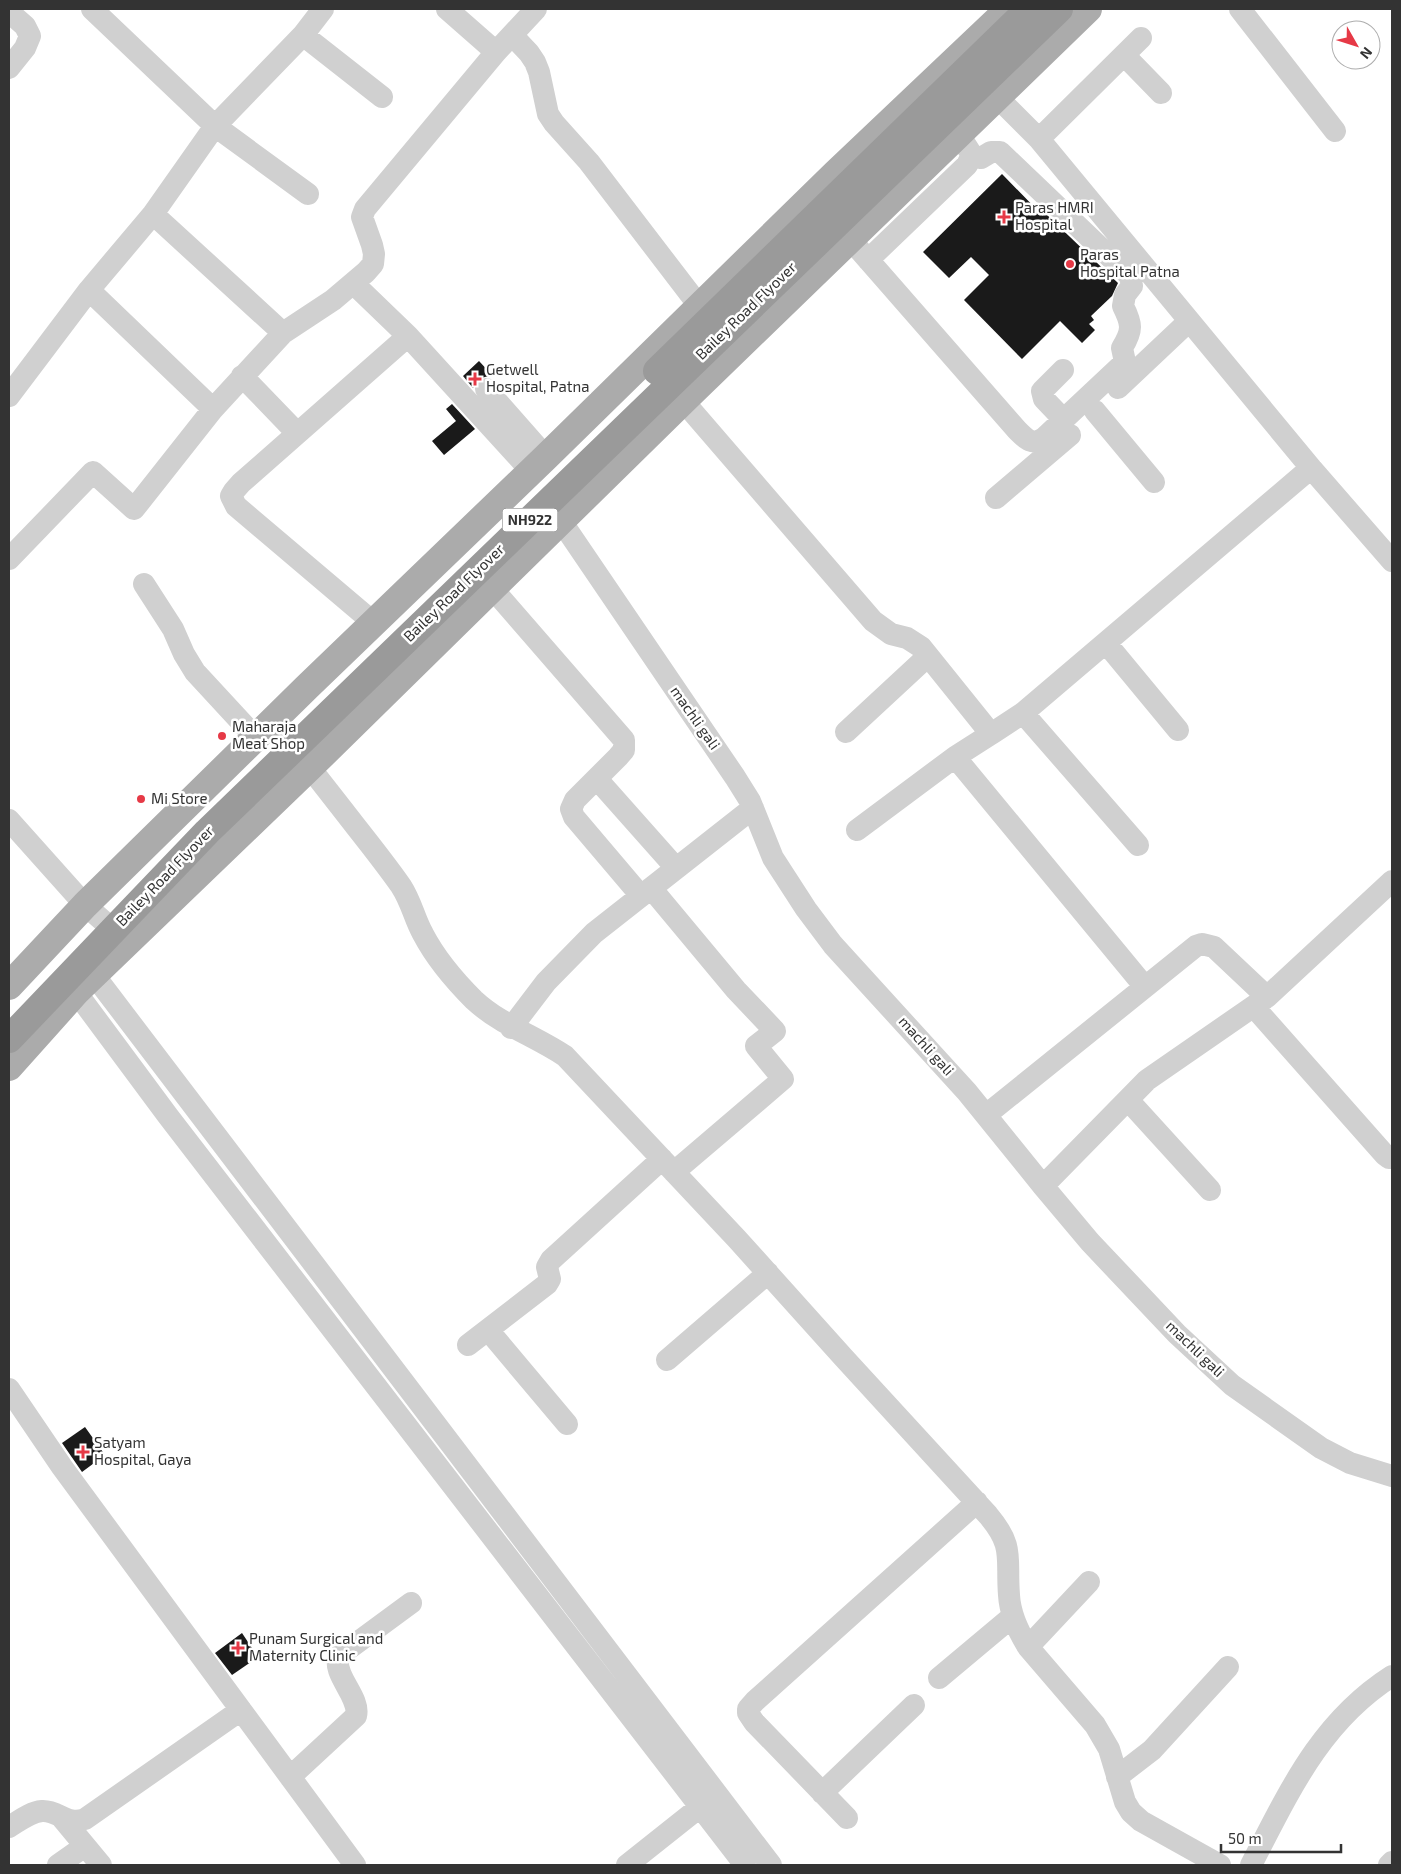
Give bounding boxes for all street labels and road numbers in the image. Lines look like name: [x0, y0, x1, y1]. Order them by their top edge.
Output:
street label: Bailey Road Flyover: [691, 258, 799, 363]
road number: NH922: [502, 508, 558, 532]
street label: Bailey Road Flyover: [399, 540, 507, 645]
street label: machli gali: [667, 682, 724, 753]
street label: Bailey Road Flyover: [112, 821, 217, 929]
street label: machli gali: [895, 1012, 958, 1079]
street label: machli gali: [1163, 1316, 1228, 1380]

